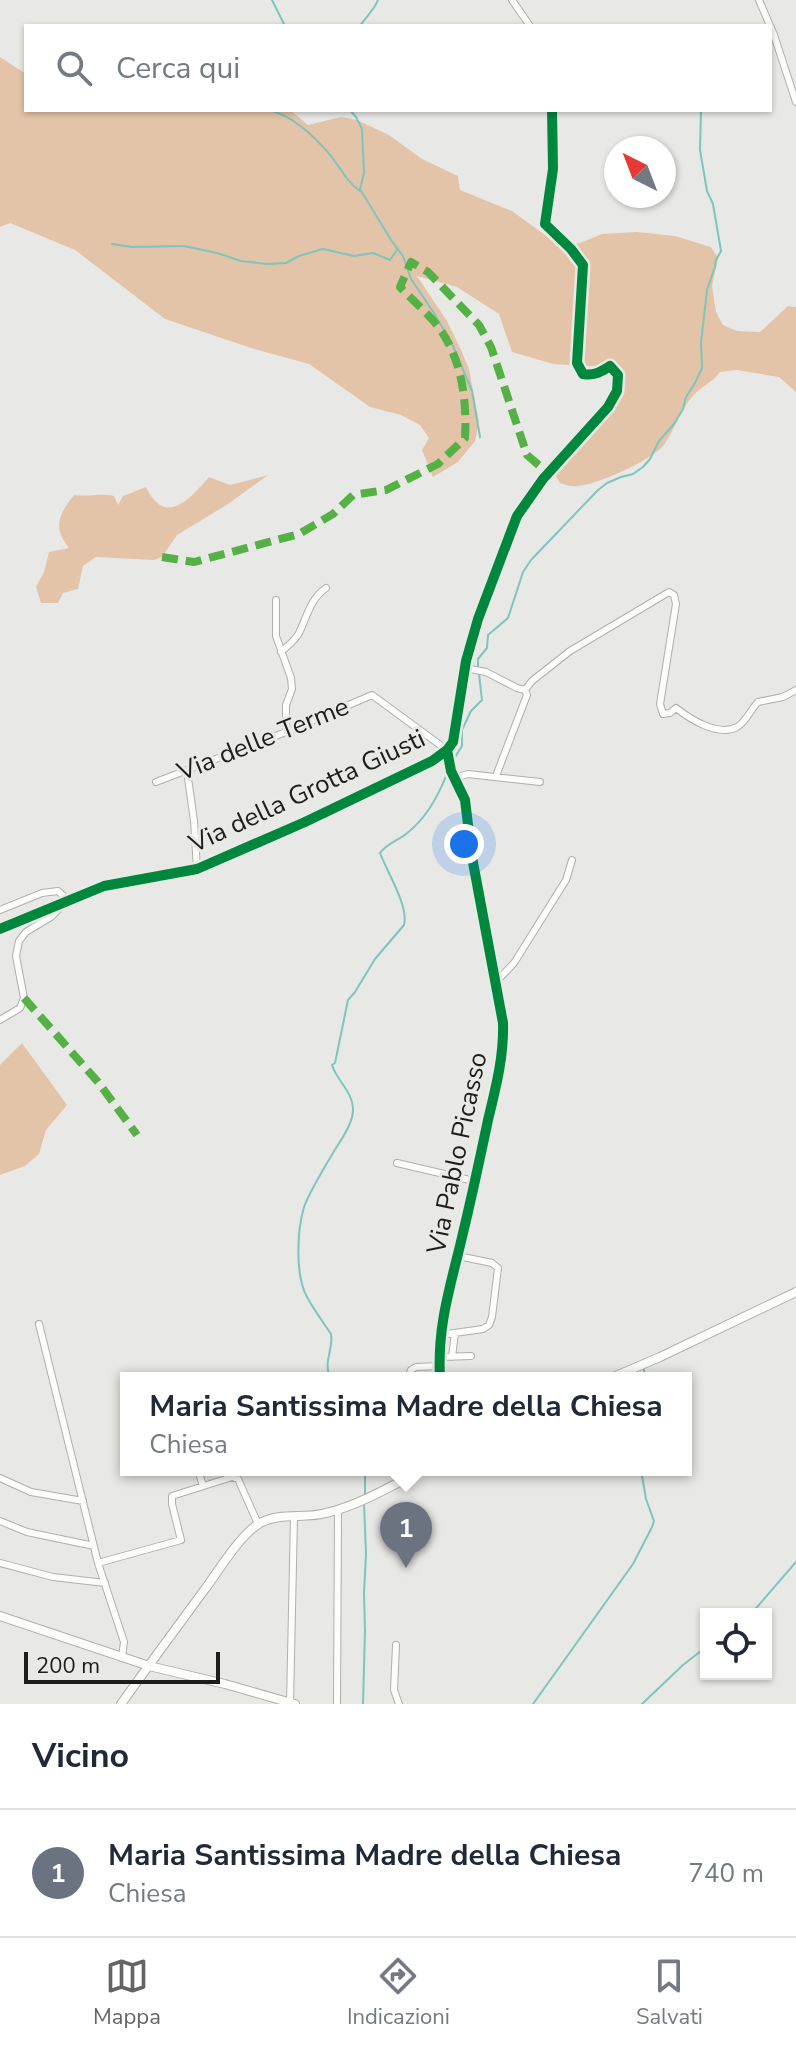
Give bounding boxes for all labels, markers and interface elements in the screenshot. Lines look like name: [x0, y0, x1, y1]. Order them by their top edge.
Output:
search box: [24, 24, 772, 112]
icon: search: [52, 46, 96, 90]
text: Cerca qui: [116, 48, 240, 89]
north arrow: [604, 136, 676, 208]
street label: Via delle Terme: [171, 689, 354, 790]
street label: Via della Grotta Giusti: [182, 721, 431, 862]
your location: [444, 824, 484, 864]
street label: Via Pablo Picasso: [418, 1049, 495, 1258]
popup: [120, 1372, 692, 1476]
text: Maria Santissima Madre della Chiesa: [149, 1386, 663, 1427]
text: Chiesa: [149, 1427, 228, 1462]
pin: 1: [380, 1502, 432, 1568]
map controls: [700, 1608, 772, 1680]
button: locate: [700, 1608, 772, 1680]
scale bar: [24, 1648, 220, 1684]
text: 200 m: [36, 1651, 100, 1681]
text: Vicino: [32, 1733, 129, 1779]
text: Maria Santissima Madre della Chiesa: [108, 1835, 621, 1876]
text: 1: [50, 1856, 66, 1891]
text: 740 m: [688, 1856, 764, 1891]
text: Chiesa: [108, 1876, 186, 1911]
tab: Mappa: [93, 1954, 161, 2032]
tab: Indicazioni: [347, 1954, 450, 2032]
tab: Salvati: [636, 1954, 703, 2032]

